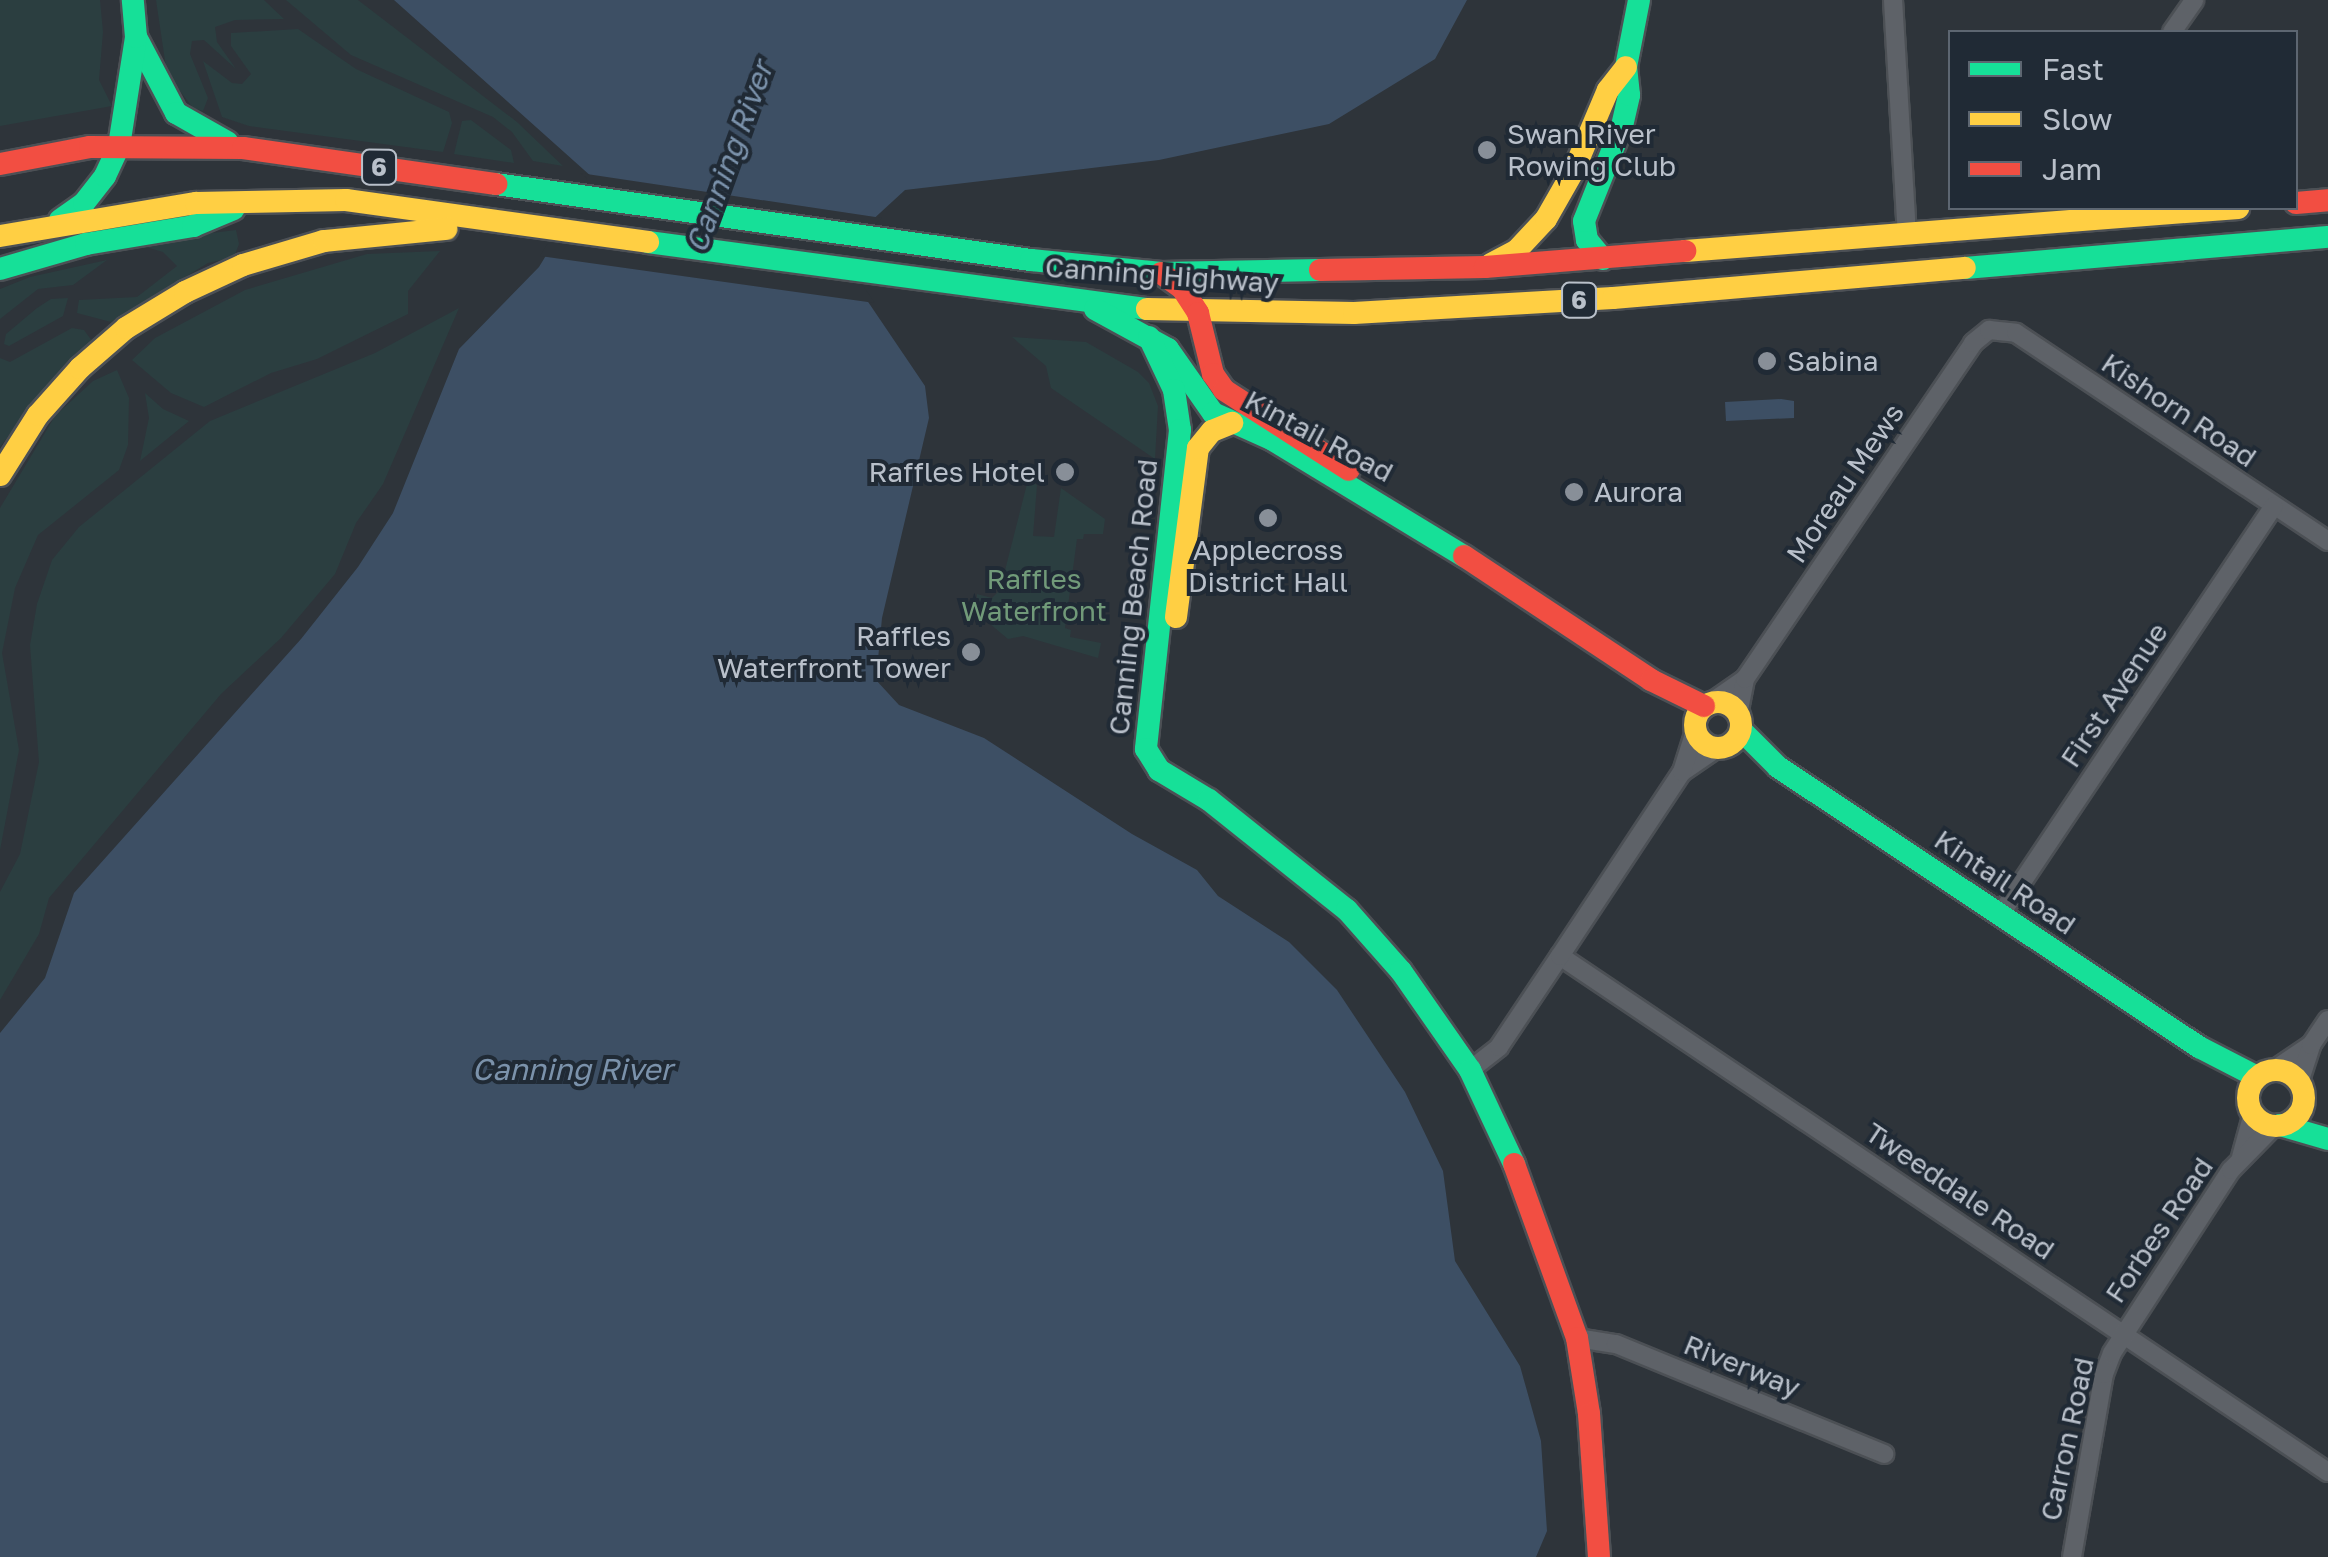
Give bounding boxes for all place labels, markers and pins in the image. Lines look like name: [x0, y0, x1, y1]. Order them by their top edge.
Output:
place label: Swan River Rowing Club: [1507, 117, 1676, 183]
marker: Swan River Rowing Club: [1476, 139, 1498, 161]
place label: Sabina: [1787, 344, 1879, 378]
marker: Sabina: [1756, 350, 1778, 372]
place label: Raffles Hotel: [868, 455, 1045, 489]
marker: Raffles Hotel: [1054, 461, 1076, 483]
place label: Aurora: [1594, 475, 1683, 509]
marker: Aurora: [1563, 481, 1585, 503]
marker: Applecross District Hall: [1257, 507, 1279, 529]
place label: Applecross District Hall: [1188, 533, 1348, 599]
place label: Raffles Waterfront Tower: [717, 619, 951, 685]
marker: Raffles Waterfront Tower: [960, 641, 982, 663]

